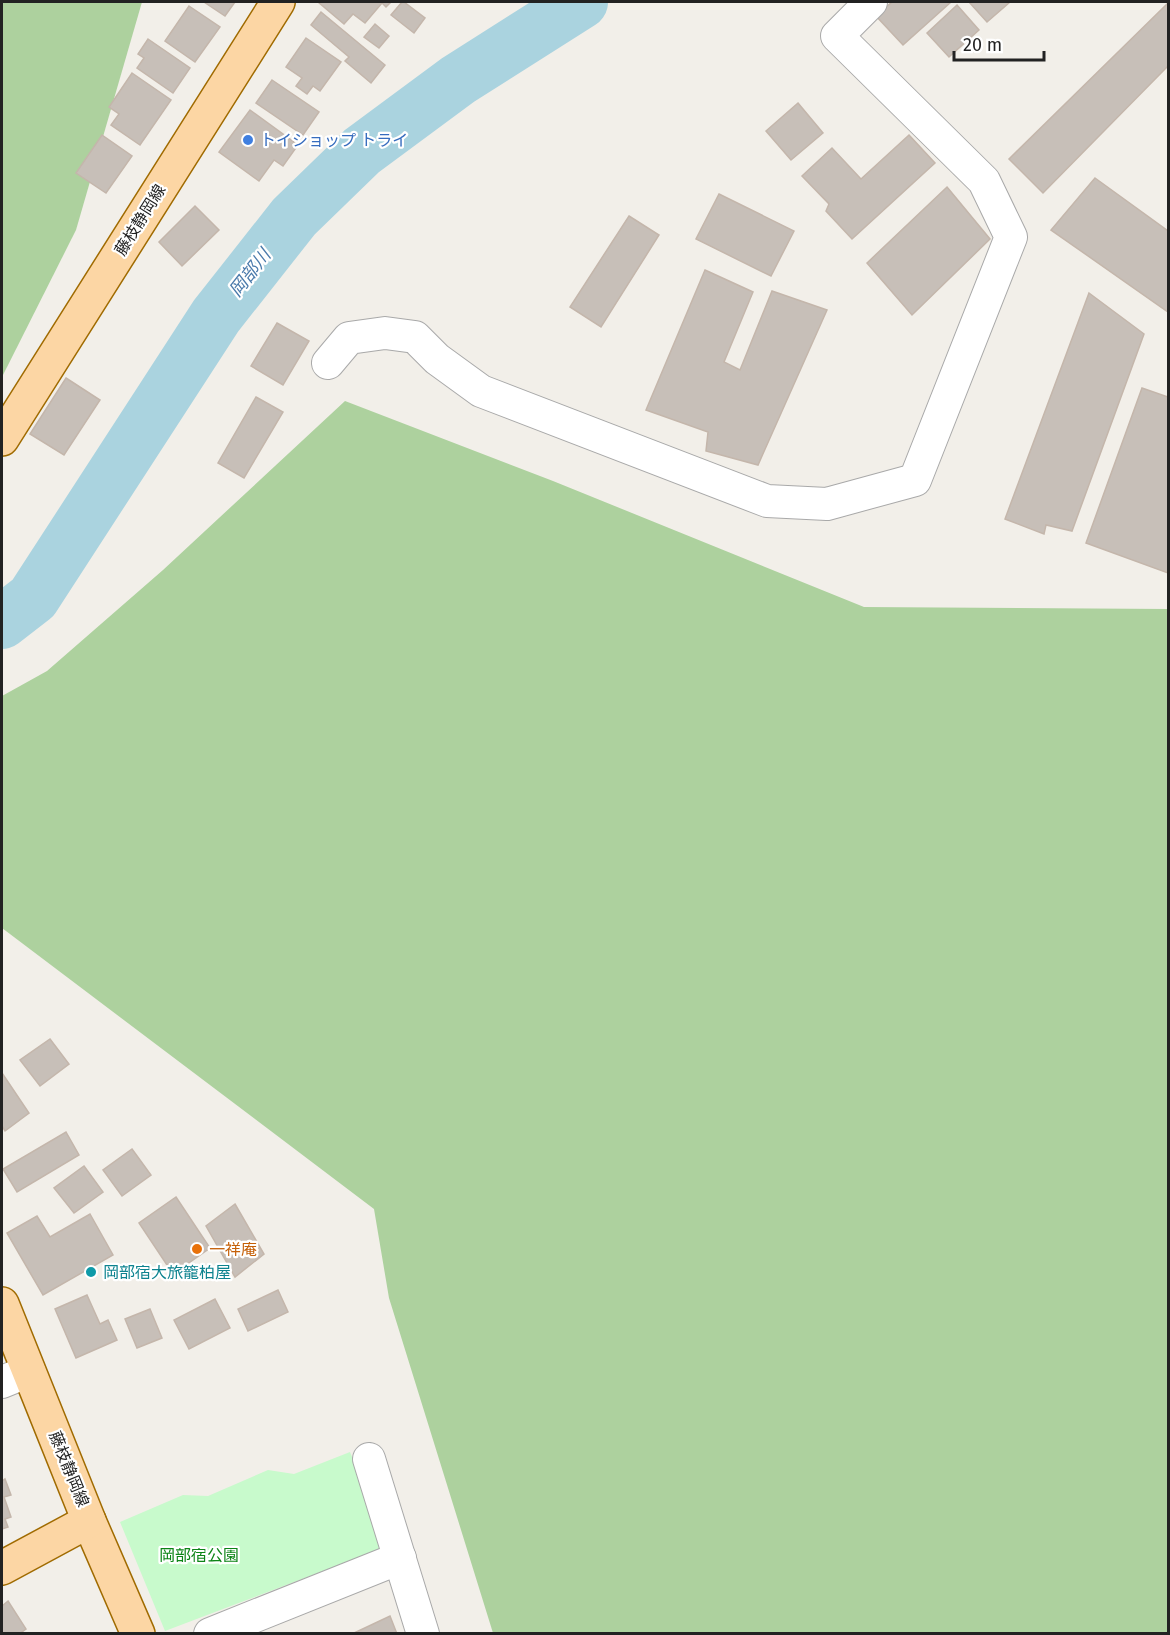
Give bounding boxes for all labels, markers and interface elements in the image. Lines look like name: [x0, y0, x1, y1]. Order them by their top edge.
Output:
scale bar: [954, 24, 1044, 62]
text: 20 m: [963, 34, 1002, 56]
place label: トイショップ トライ: [260, 131, 408, 150]
marker: トイショップ トライ: [241, 133, 255, 147]
street label: 藤枝静岡線: [111, 181, 169, 259]
water label: 岡部川: [225, 243, 277, 301]
place label: 一祥庵: [209, 1240, 257, 1259]
marker: 一祥庵: [190, 1242, 204, 1256]
place label: 岡部宿大旅籠柏屋: [103, 1263, 231, 1282]
marker: 岡部宿大旅籠柏屋: [84, 1265, 98, 1279]
street label: 藤枝静岡線: [45, 1428, 93, 1510]
park label: 岡部宿公園: [159, 1546, 239, 1565]

